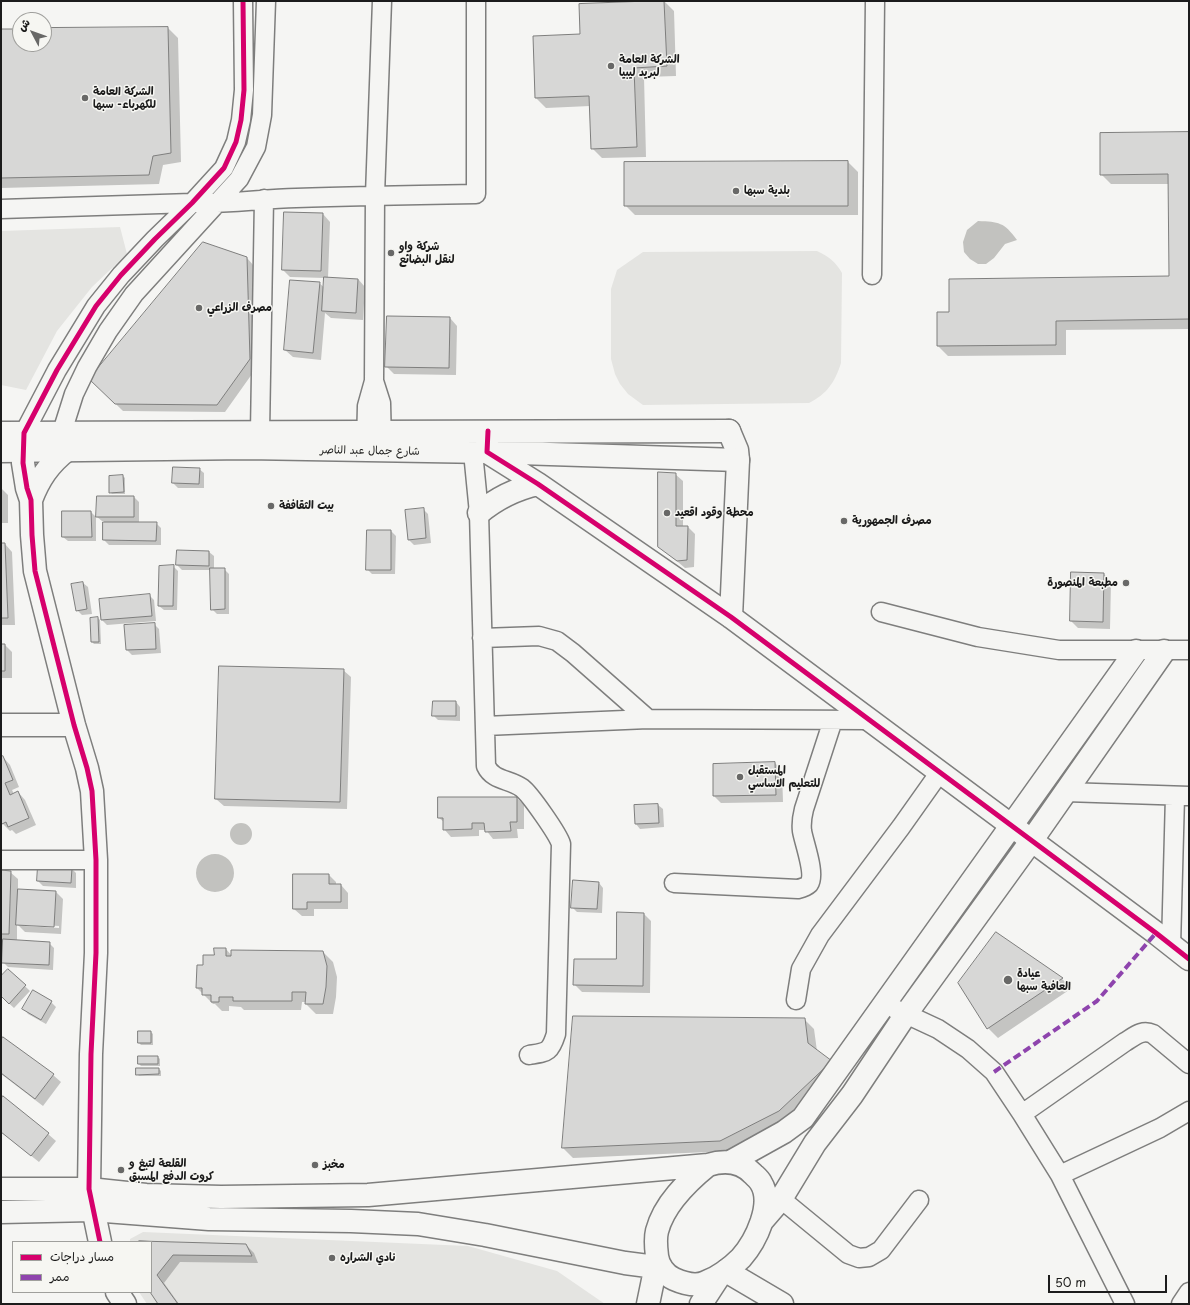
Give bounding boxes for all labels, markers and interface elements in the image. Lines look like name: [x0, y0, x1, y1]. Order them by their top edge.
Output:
north arrow: [12, 12, 52, 52]
text: ش: [13, 14, 34, 35]
place label: الشركة العامة لبريد ليبيا: [619, 53, 680, 79]
marker: الشركة العامة لبريد ليبيا: [606, 61, 616, 71]
place label: الشركة العامة للكهرباء- سبها: [93, 85, 156, 111]
marker: الشركة العامة للكهرباء- سبها: [80, 93, 90, 103]
place label: بلدية سبها: [744, 184, 790, 198]
marker: بلدية سبها: [731, 186, 741, 196]
place label: شركة واو لنقل البضائع: [399, 240, 454, 266]
marker: شركة واو لنقل البضائع: [386, 248, 396, 258]
place label: مصرف الزراعي: [207, 301, 272, 315]
marker: مصرف الزراعي: [194, 303, 204, 313]
street label: شارع جمال عبد الناصر: [320, 444, 420, 458]
place label: بيت الثقاففة: [279, 499, 334, 513]
marker: بيت الثقاففة: [266, 501, 276, 511]
place label: محطة وقود اقعيد: [675, 506, 754, 520]
marker: محطة وقود اقعيد: [662, 508, 672, 518]
place label: مصرف الجمهورية: [852, 514, 932, 528]
marker: مصرف الجمهورية: [839, 516, 849, 526]
place label: مطبعة المنصورة: [1047, 576, 1118, 590]
marker: مطبعة المنصورة: [1121, 578, 1131, 588]
place label: المستقبل للتعليم الاساسي: [748, 764, 820, 790]
marker: المستقبل للتعليم الاساسي: [735, 772, 745, 782]
place label: عيادة العافية سبها: [1017, 967, 1071, 993]
marker: عيادة العافية سبها: [1002, 974, 1014, 986]
place label: القلعة لتبغ و كروت الدفع المسبق: [129, 1157, 214, 1183]
place label: مخبز: [323, 1158, 345, 1172]
marker: مخبز: [310, 1160, 320, 1170]
marker: القلعة لتبغ و كروت الدفع المسبق: [116, 1165, 126, 1175]
legend: [12, 1241, 152, 1293]
text: مسار دراجات: [50, 1247, 114, 1265]
place label: نادي الشراره: [340, 1251, 395, 1265]
marker: نادي الشراره: [327, 1253, 337, 1263]
text: ممر: [50, 1267, 69, 1285]
scale bar: [1050, 1267, 1169, 1293]
text: 50 m: [1055, 1273, 1086, 1291]

